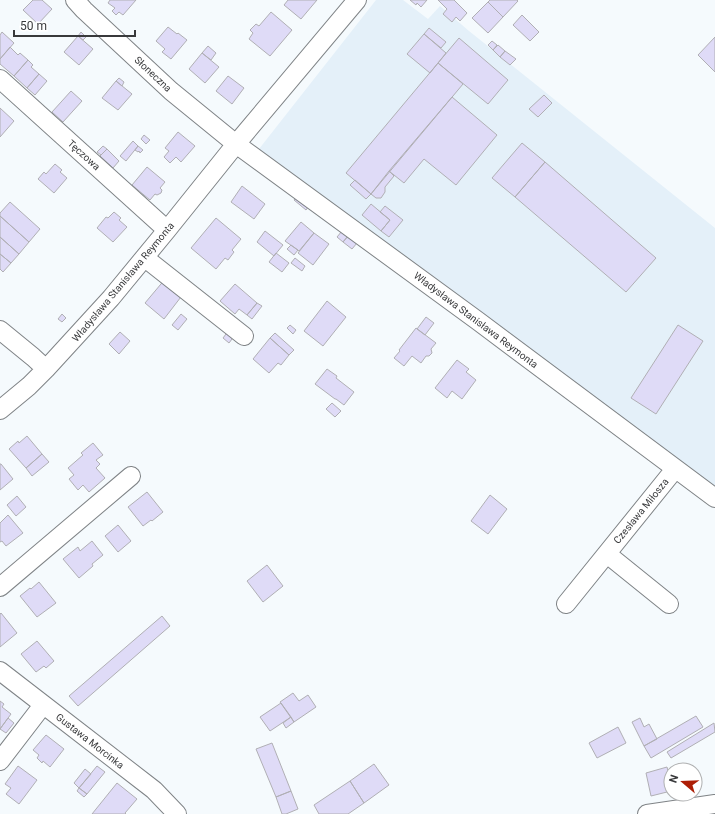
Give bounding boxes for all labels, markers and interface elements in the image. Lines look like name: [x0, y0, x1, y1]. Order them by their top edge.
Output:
scale bar: [14, 12, 135, 38]
text: 50 m: [20, 19, 47, 33]
street label: Słoneczna: [132, 54, 174, 94]
street label: Tęczowa: [66, 138, 102, 172]
street label: Władysława Stanisława Reymonta: [70, 220, 176, 344]
street label: Władysława Stanisława Reymonta: [412, 270, 540, 370]
street label: Czesława Miłosza: [611, 476, 671, 546]
street label: Gustawa Morcinka: [54, 711, 126, 771]
north arrow: [663, 762, 703, 802]
text: N: [667, 773, 682, 785]

